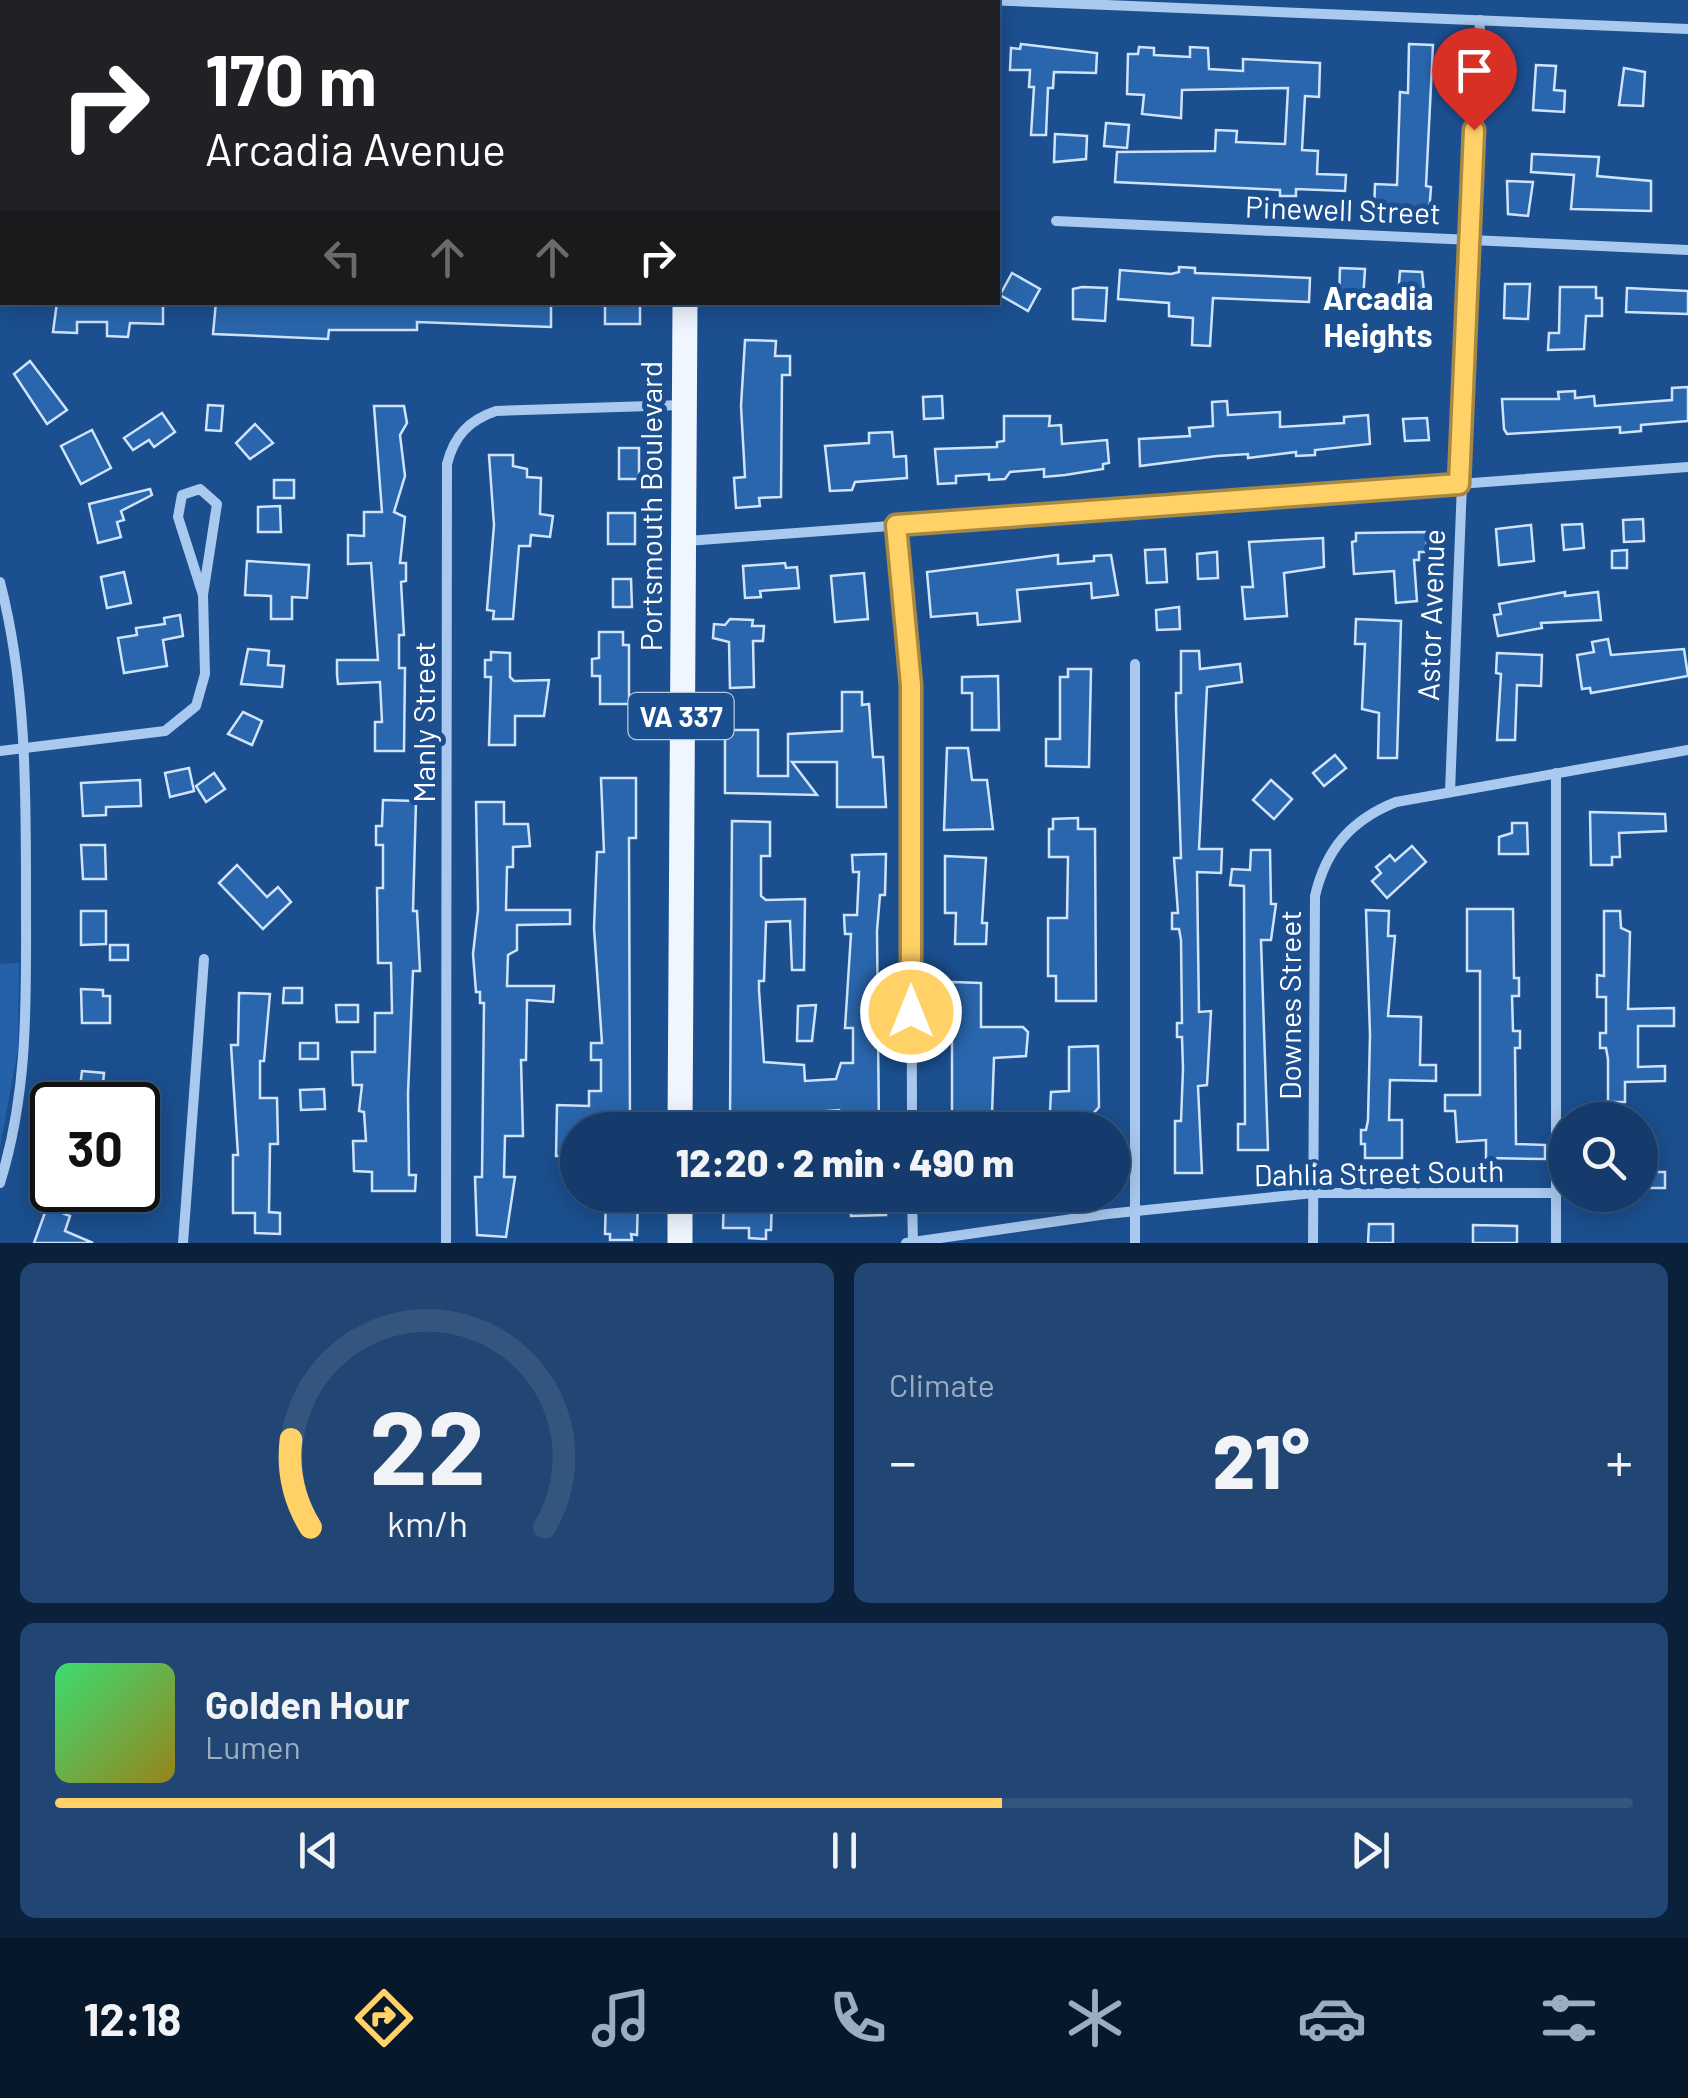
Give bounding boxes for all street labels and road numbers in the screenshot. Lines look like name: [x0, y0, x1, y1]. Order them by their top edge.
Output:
street label: Pinewell Street: [1245, 188, 1441, 230]
street label: Portsmouth Boulevard: [632, 361, 668, 651]
street label: Astor Avenue: [1409, 529, 1451, 701]
street label: Manly Street: [405, 641, 441, 803]
road number: VA 337: [628, 693, 734, 739]
street label: Downes Street: [1271, 910, 1307, 1100]
street label: Dahlia Street South: [1253, 1152, 1505, 1192]

